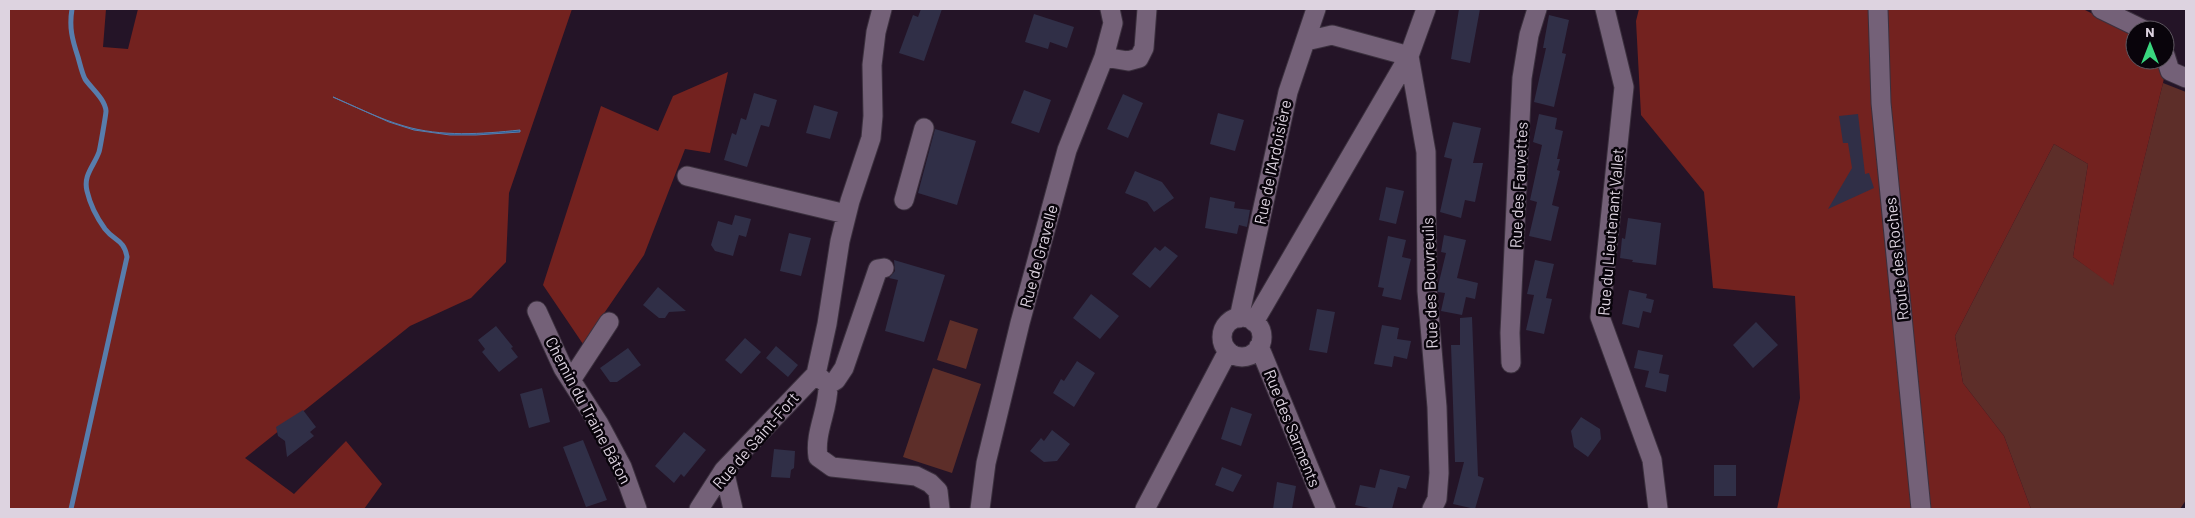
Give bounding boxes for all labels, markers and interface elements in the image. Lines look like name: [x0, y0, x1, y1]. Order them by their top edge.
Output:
north arrow: [2125, 20, 2175, 70]
text: N: [2145, 23, 2155, 40]
street label: Rue de l'Ardoisière: [1250, 98, 1294, 226]
street label: Rue des Fauvettes: [1505, 121, 1531, 249]
street label: Rue du Lieutenant Vallet: [1593, 148, 1627, 316]
street label: Route des Roches: [1880, 196, 1912, 322]
street label: Rue de Gravelle: [1015, 202, 1061, 310]
street label: Rue des Bouvreuils: [1417, 217, 1441, 349]
street label: Chemin du Traine Bâton: [542, 333, 636, 487]
street label: Rue des Sarments: [1261, 366, 1325, 490]
street label: Rue de Saint-Fort: [708, 388, 802, 492]

